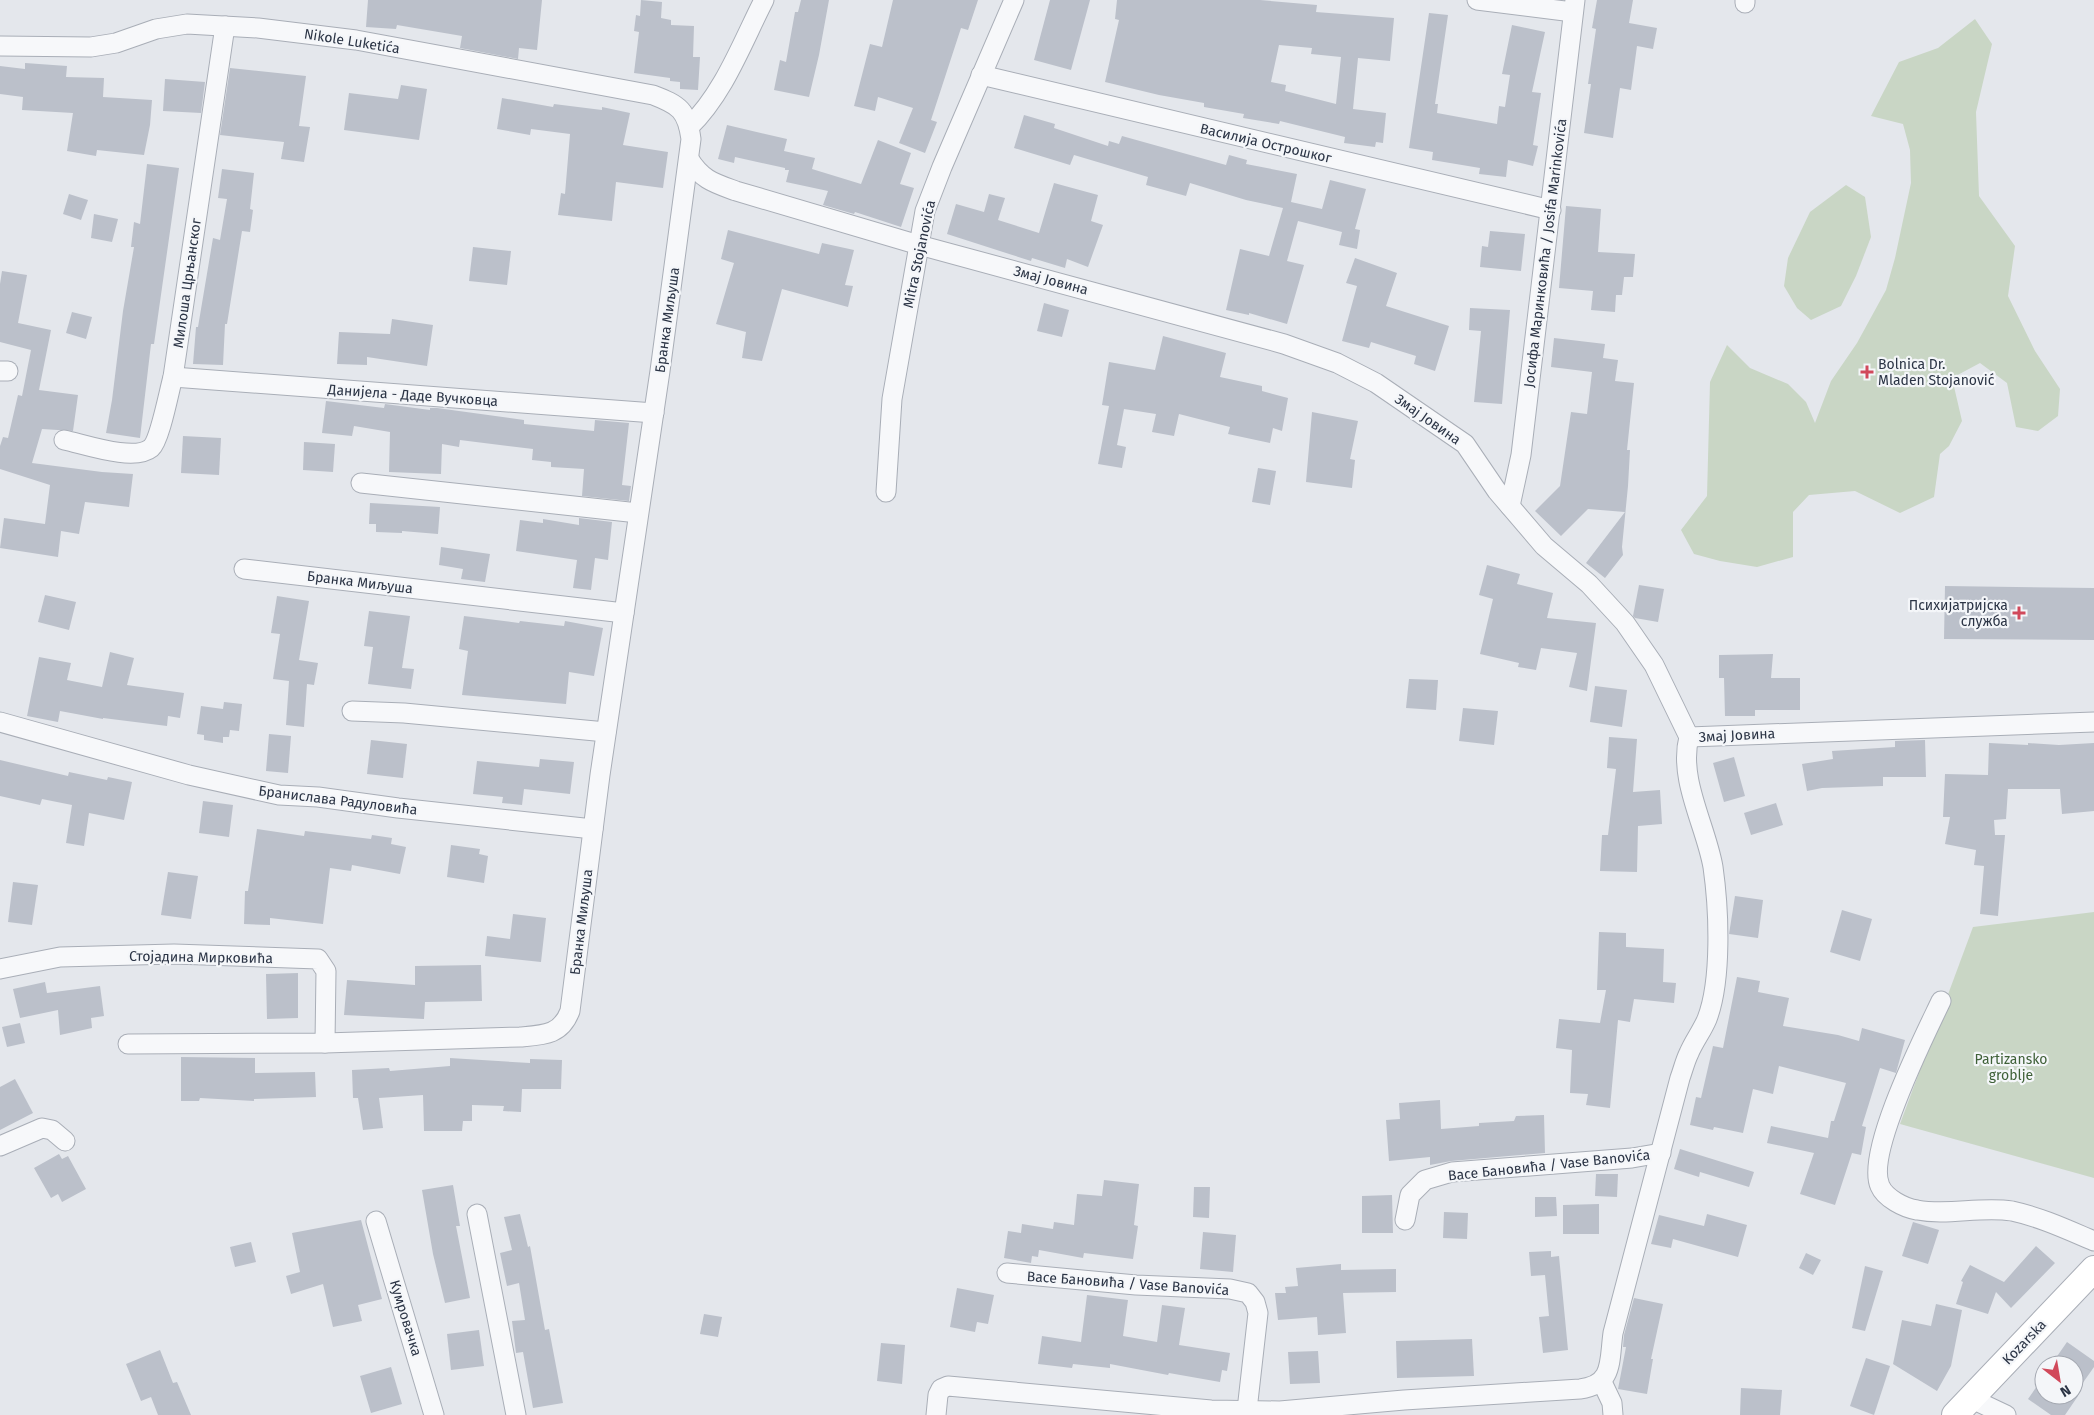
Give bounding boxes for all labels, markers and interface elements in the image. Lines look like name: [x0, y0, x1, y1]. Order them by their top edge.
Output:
street label: Nikole Luketića: [303, 26, 401, 57]
street label: Јосифа Маринковића / Josifa Marinkovića: [1521, 118, 1570, 388]
street label: Василија Острошког: [1198, 120, 1333, 167]
street label: Mitra Stojanovića: [900, 199, 939, 310]
street label: Милоша Црњанског: [170, 217, 205, 349]
street label: Змај Јовина: [1012, 262, 1090, 299]
street label: Бранка Миљуша: [652, 266, 683, 374]
place label: Bolnica Dr. Mladen Stojanović: [1878, 356, 1995, 389]
marker: Bolnica Dr. Mladen Stojanović: [1860, 365, 1874, 379]
street label: Данијела - Даде Вучковца: [326, 381, 499, 410]
street label: Змај Јовина: [1392, 391, 1464, 448]
street label: Бранка Миљуша: [306, 568, 414, 597]
place label: Психијатријска служба: [1909, 597, 2008, 630]
marker: Психијатријска служба: [2012, 606, 2026, 620]
street label: Змај Јовина: [1698, 725, 1776, 746]
street label: Бранислава Радуловића: [257, 782, 418, 819]
street label: Бранка Миљуша: [567, 868, 596, 976]
street label: Стојадина Мирковића: [129, 948, 273, 967]
park label: Partizansko groblje: [1975, 1051, 2047, 1084]
street label: Васе Бановића / Vase Banovića: [1447, 1146, 1651, 1185]
street label: Васе Бановића / Vase Banovića: [1026, 1268, 1230, 1299]
street label: Кумровачка: [386, 1278, 425, 1358]
street label: Kozarska: [1999, 1316, 2050, 1368]
north arrow: [2034, 1355, 2084, 1405]
text: N: [2057, 1381, 2074, 1400]

